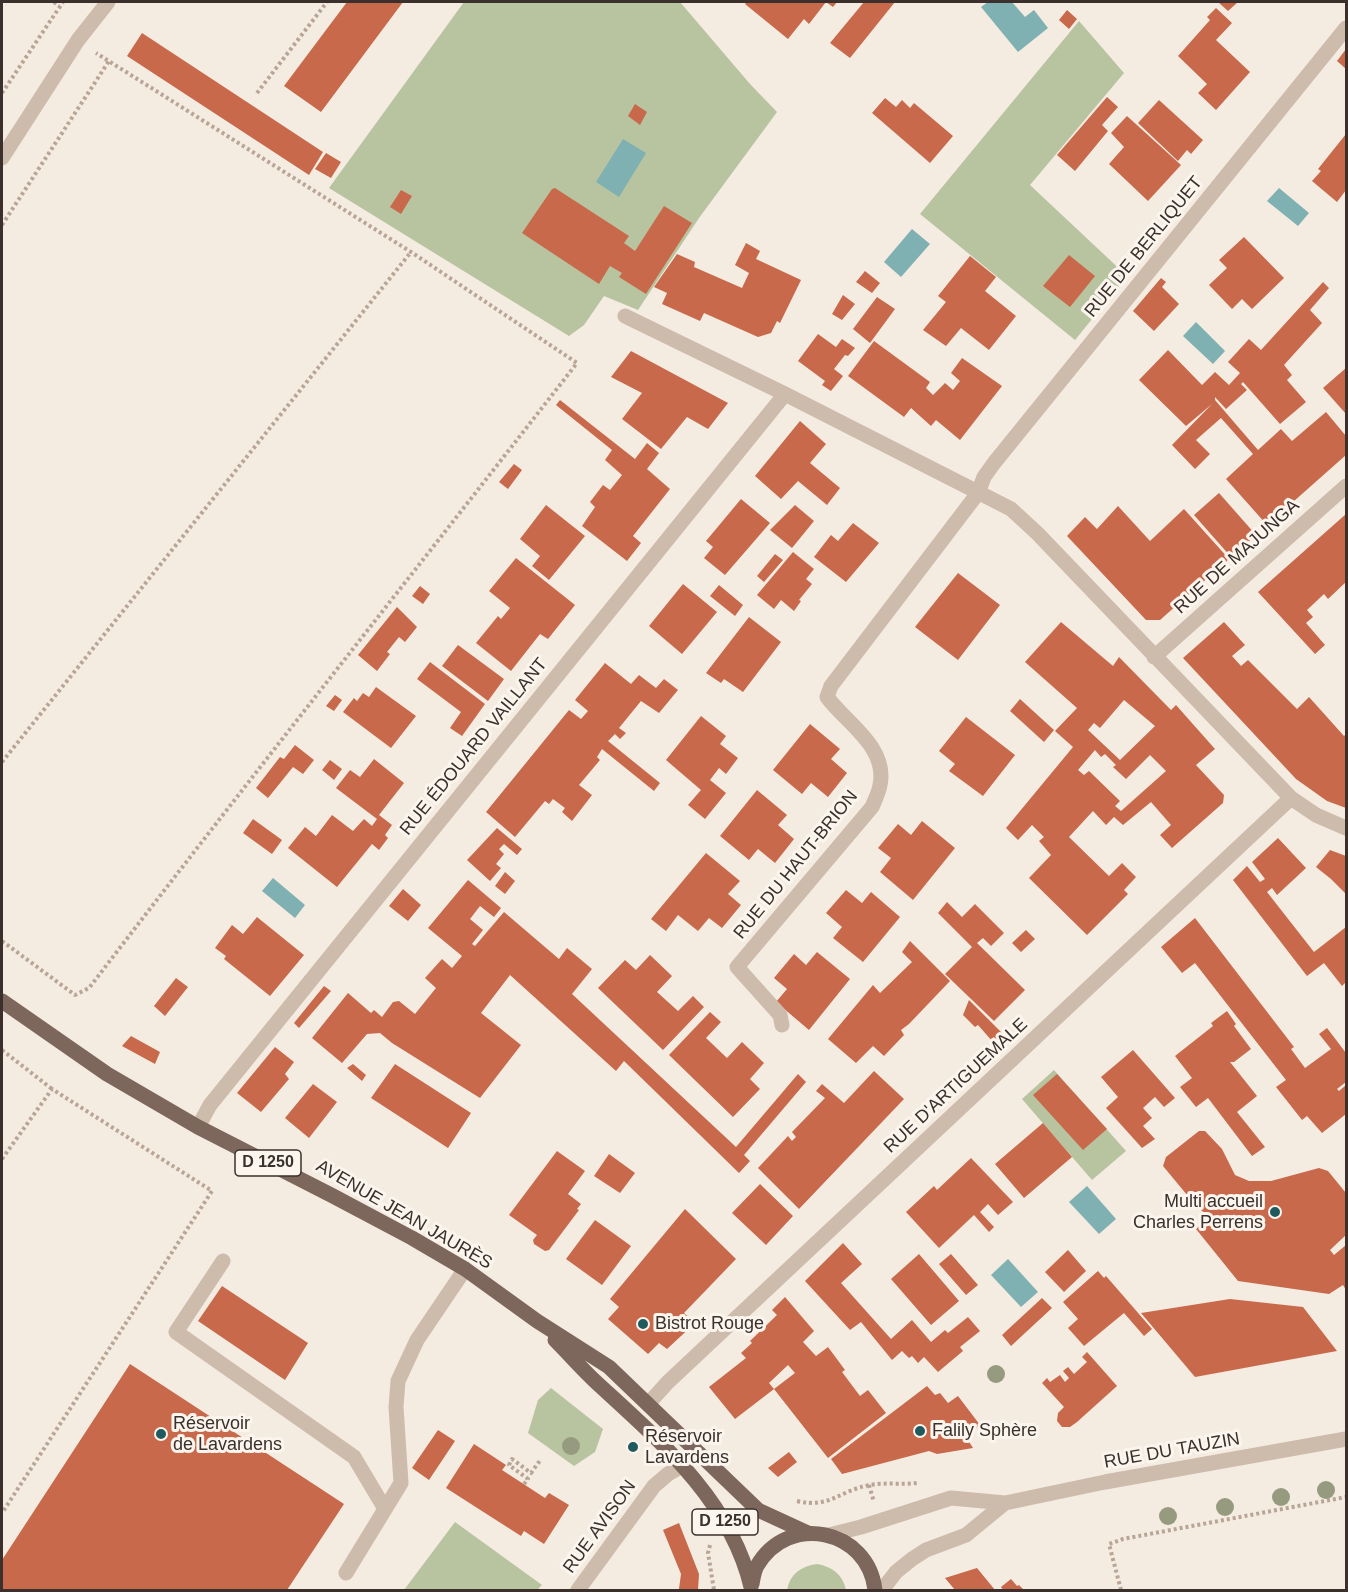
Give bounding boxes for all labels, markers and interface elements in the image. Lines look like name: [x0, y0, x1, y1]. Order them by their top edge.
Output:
street label: RUE DE BERLIQUET: [1081, 172, 1207, 322]
street label: RUE DE MAJUNGA: [1170, 495, 1304, 619]
street label: RUE ÉDOUARD VAILLANT: [396, 654, 552, 840]
street label: RUE DU HAUT-BRION: [729, 786, 863, 944]
street label: RUE D'ARTIGUEMALE: [880, 1014, 1032, 1158]
road number: D 1250: [235, 1150, 301, 1176]
street label: AVENUE JEAN JAURÈS: [312, 1156, 496, 1274]
place label: Multi accueil Charles Perrens: [1133, 1191, 1263, 1234]
marker: Multi accueil Charles Perrens: [1268, 1205, 1282, 1219]
place label: Bistrot Rouge: [655, 1313, 764, 1335]
marker: Bistrot Rouge: [636, 1317, 650, 1331]
place label: Réservoir de Lavardens: [173, 1413, 282, 1456]
place label: Falily Sphère: [932, 1420, 1037, 1442]
marker: Falily Sphère: [913, 1424, 927, 1438]
place label: Réservoir Lavardens: [645, 1426, 729, 1468]
marker: Réservoir de Lavardens: [154, 1427, 168, 1441]
street label: RUE DU TAUZIN: [1102, 1428, 1242, 1474]
marker: Réservoir Lavardens: [626, 1440, 640, 1454]
street label: RUE AVISON: [559, 1476, 641, 1578]
road number: D 1250: [692, 1509, 758, 1535]

